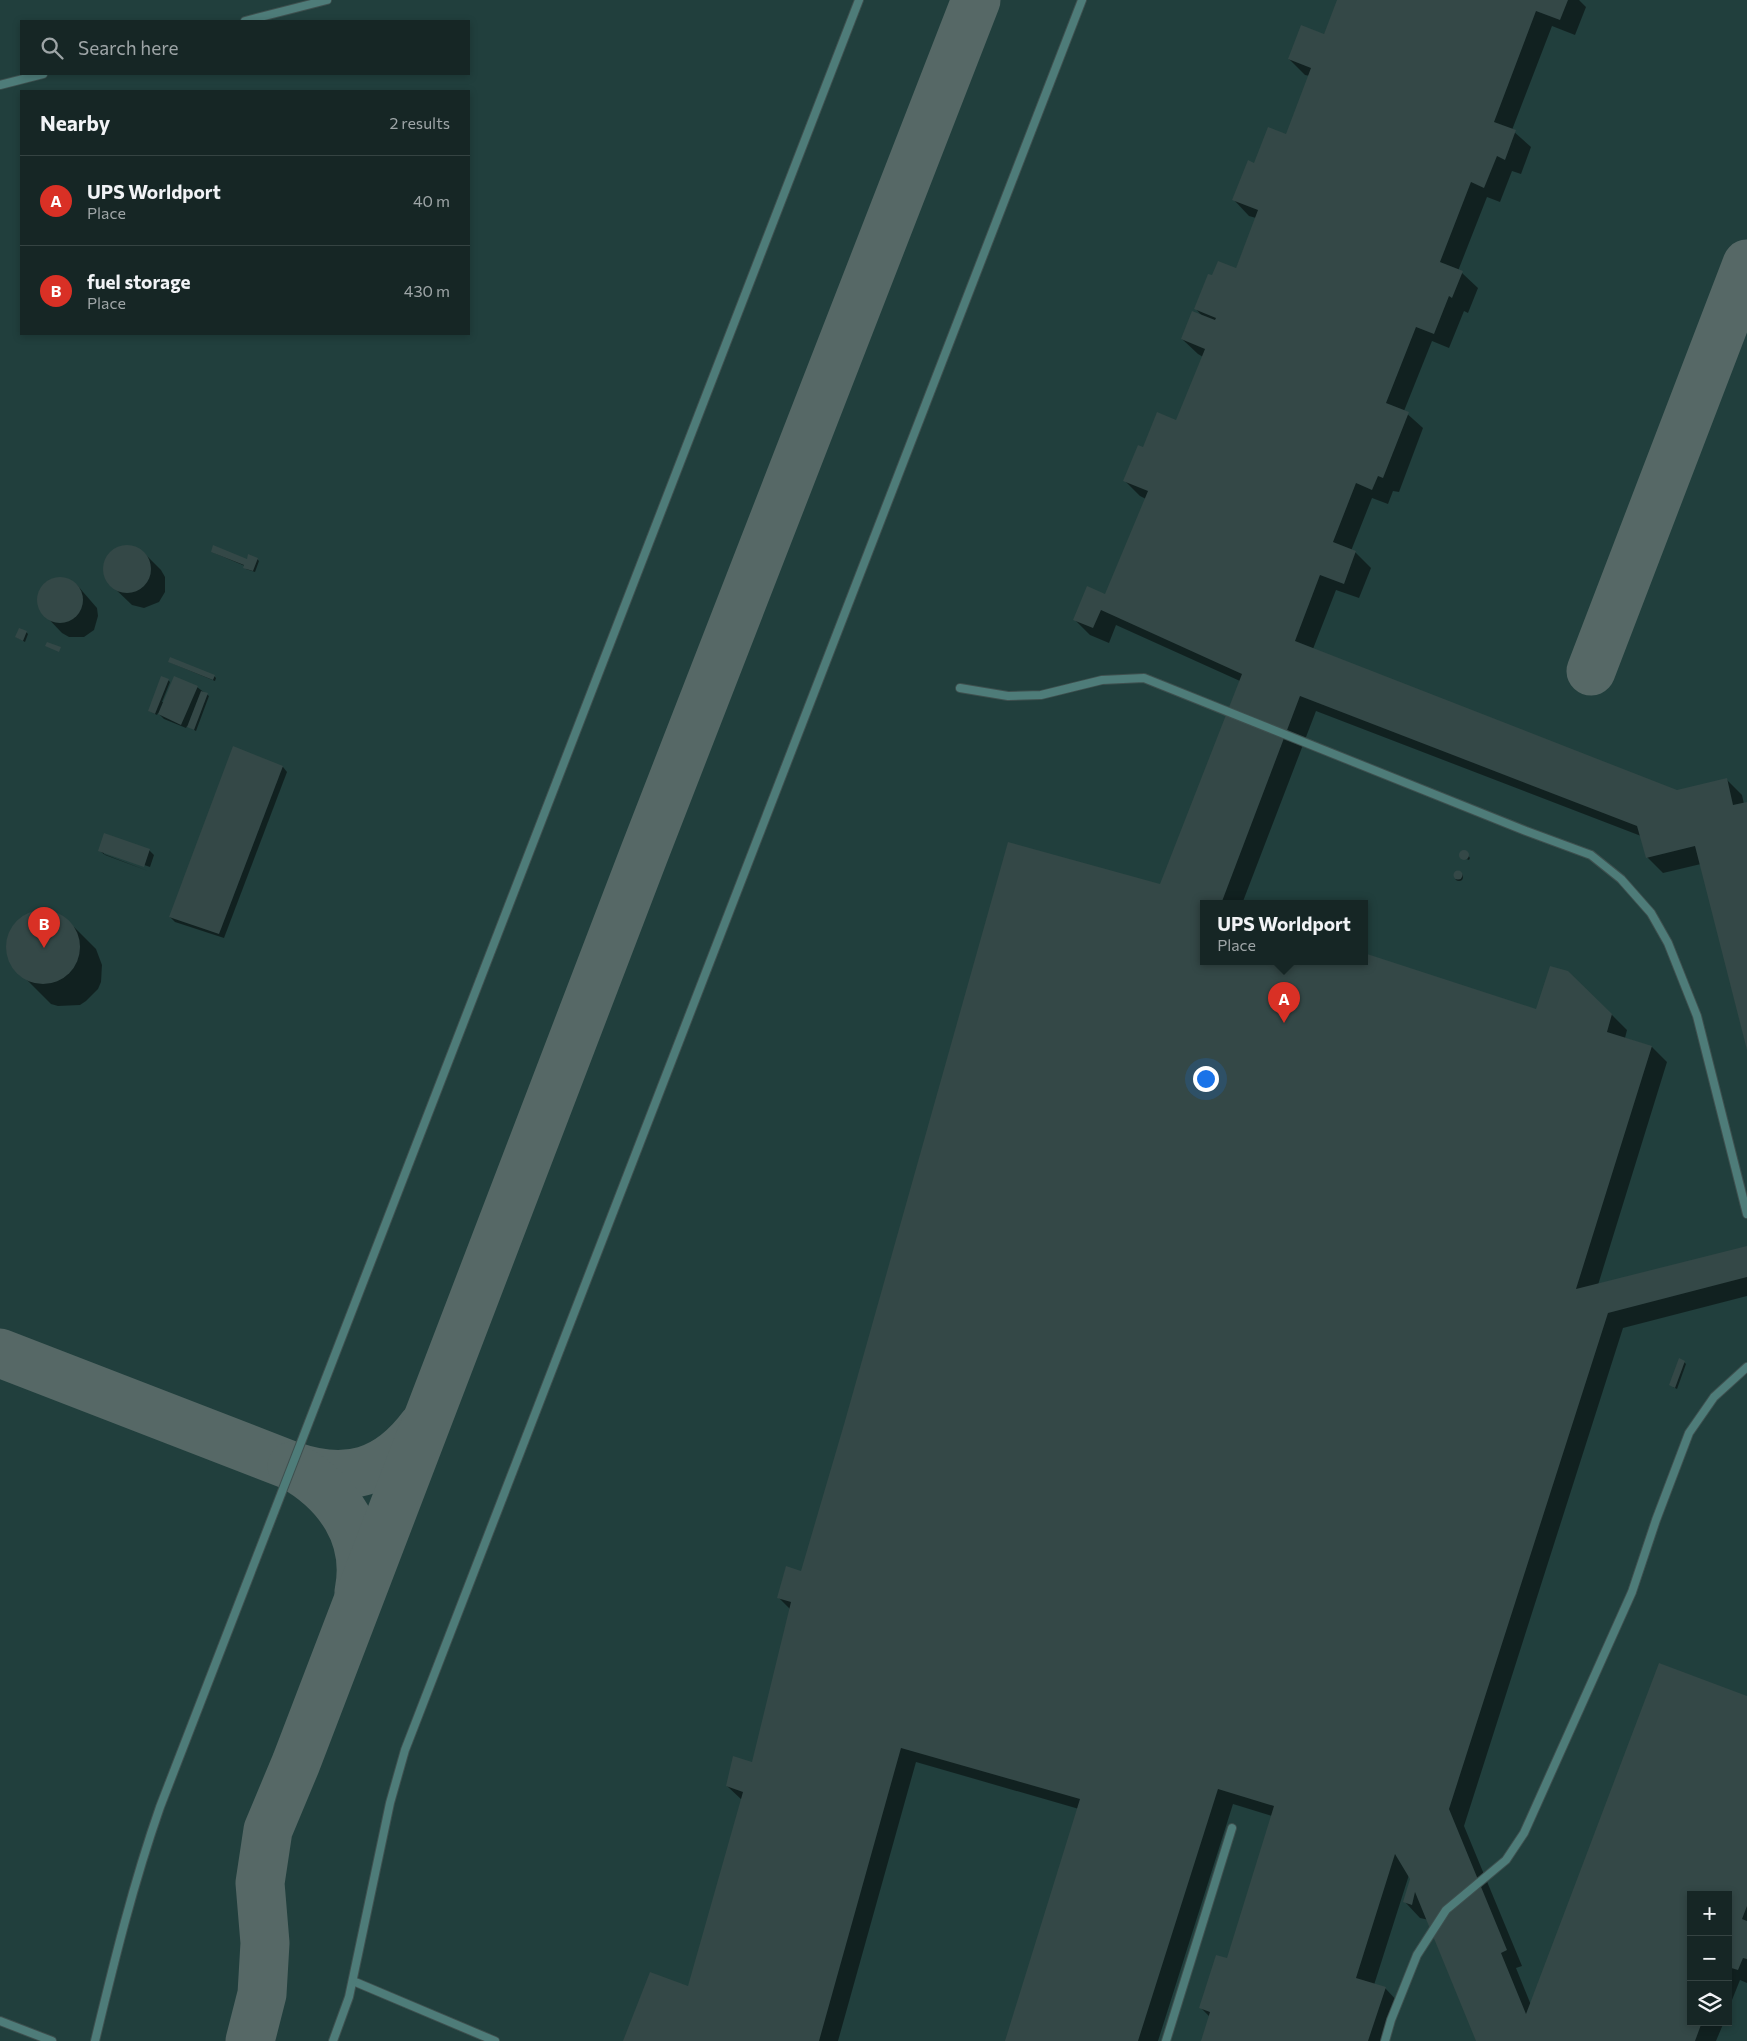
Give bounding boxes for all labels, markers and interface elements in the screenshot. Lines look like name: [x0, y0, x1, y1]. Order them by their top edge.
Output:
search box: [20, 20, 470, 75]
icon: search: [38, 34, 66, 62]
text: Search here: [78, 36, 178, 59]
text: Nearby: [40, 110, 110, 135]
text: 2 results: [389, 113, 450, 132]
text: UPS Worldport: [87, 180, 221, 203]
text: A: [50, 191, 62, 210]
text: 40 m: [413, 191, 450, 210]
text: Place: [87, 203, 126, 222]
text: fuel storage: [87, 270, 190, 293]
text: B: [51, 281, 61, 300]
text: 430 m: [404, 281, 450, 300]
text: Place: [87, 293, 126, 312]
popup: [1200, 900, 1368, 965]
pin: B: [28, 907, 60, 948]
text: UPS Worldport: [1217, 912, 1351, 935]
text: Place: [1217, 935, 1256, 954]
pin: A: [1268, 982, 1300, 1023]
your location: [1193, 1066, 1219, 1092]
map controls: [1687, 1891, 1732, 2026]
button: +: [1687, 1891, 1732, 1936]
button: −: [1687, 1936, 1732, 1981]
button: layers: [1687, 1981, 1732, 2026]

